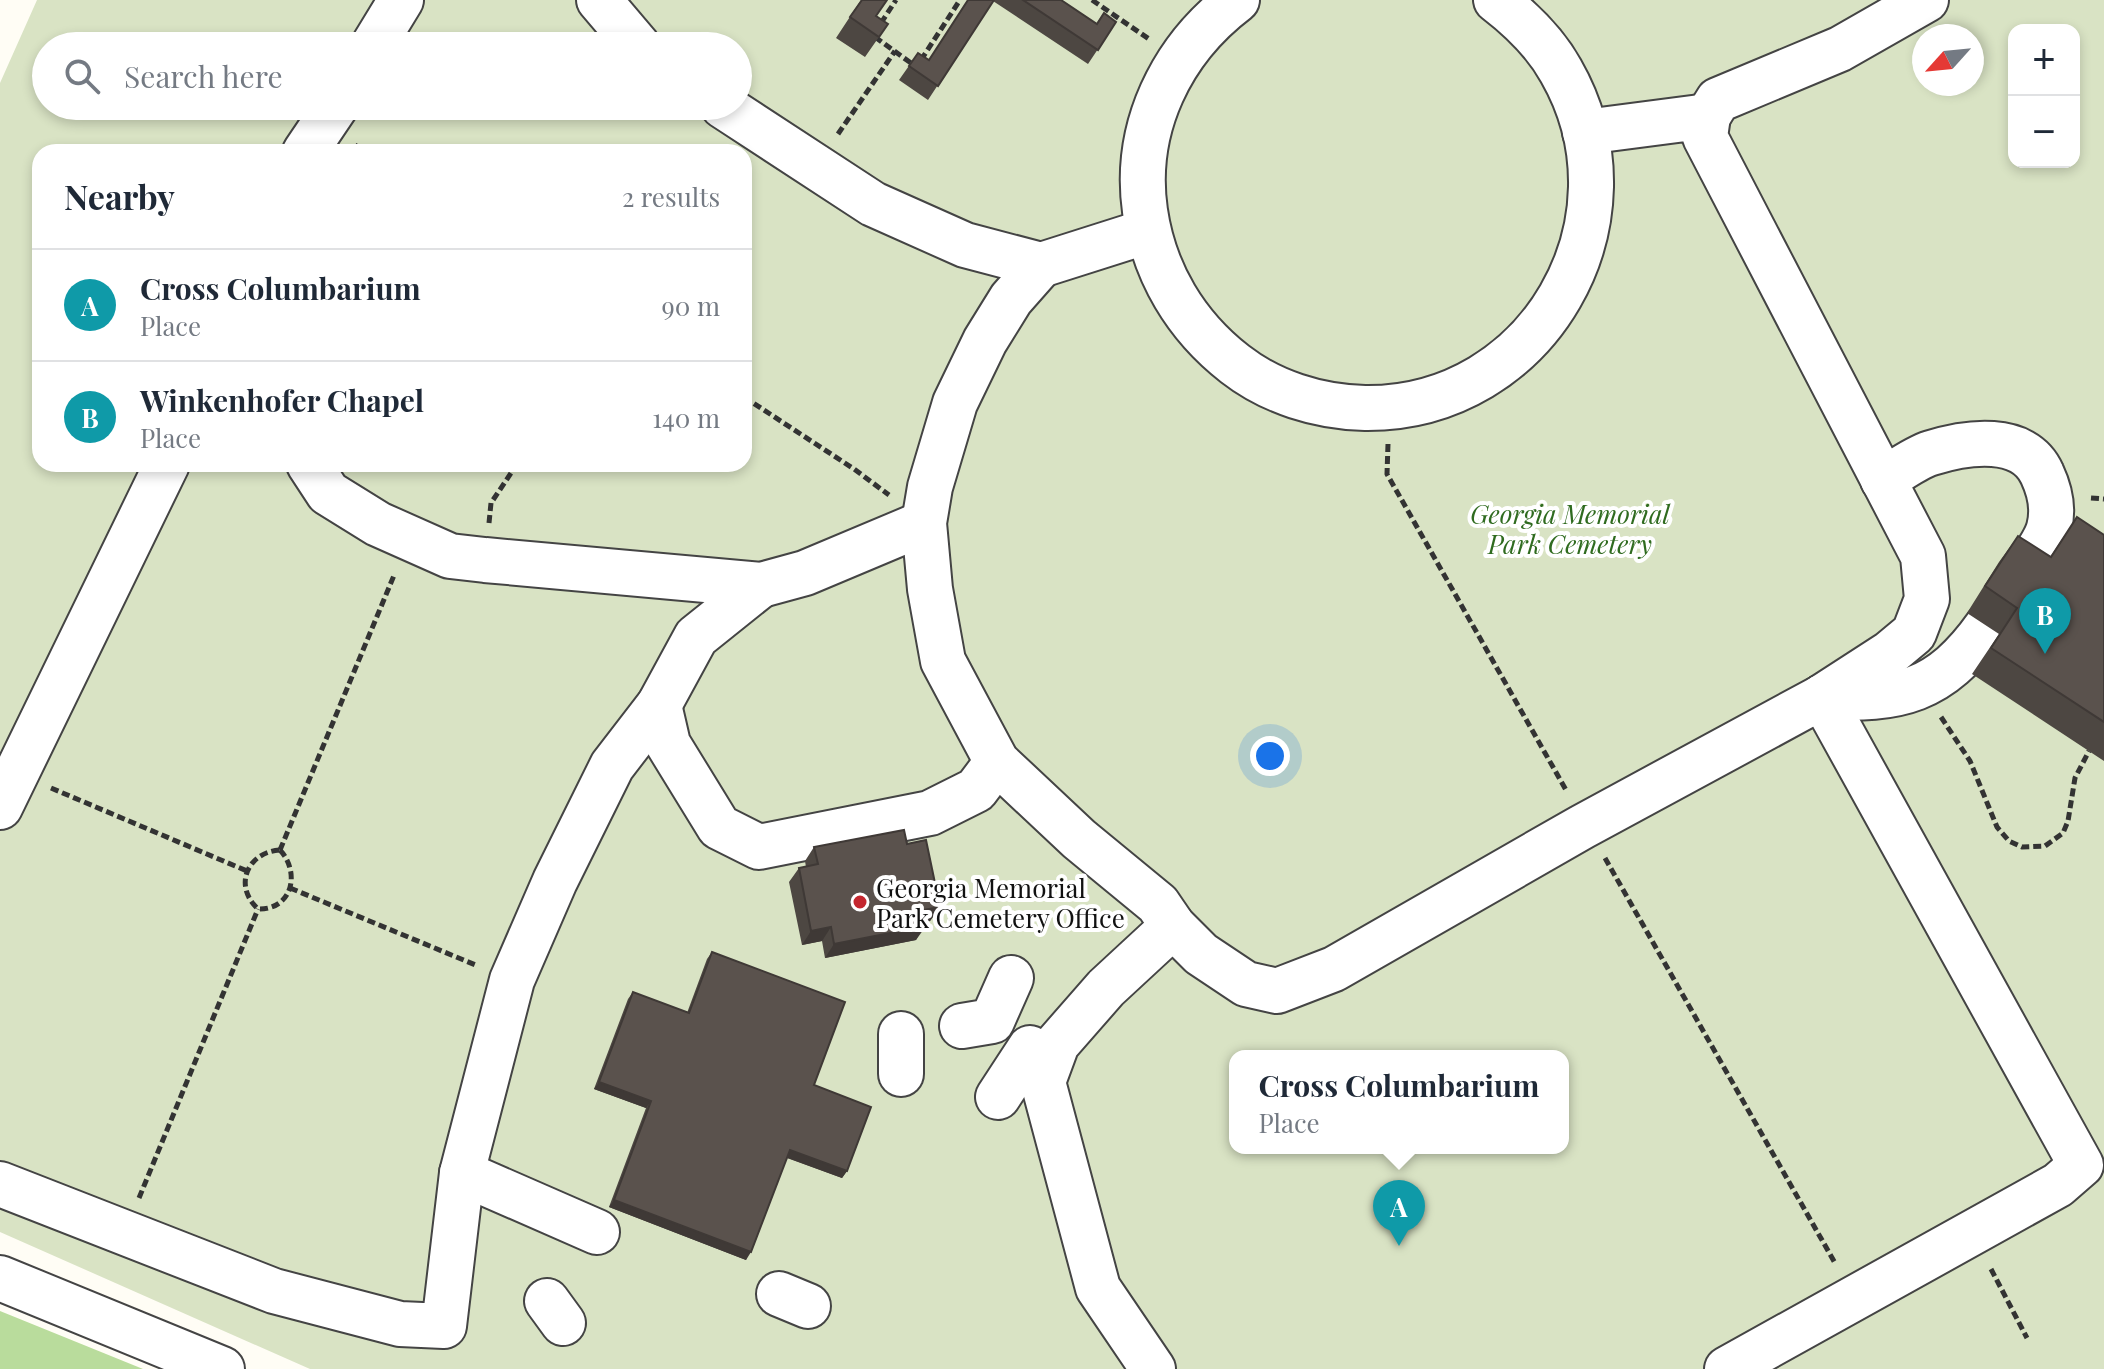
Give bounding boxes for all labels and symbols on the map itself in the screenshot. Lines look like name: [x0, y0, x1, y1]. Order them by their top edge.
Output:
north arrow: [1912, 24, 1984, 96]
park label: Georgia Memorial Park Cemetery: [1470, 496, 1672, 561]
pin: B: [2019, 588, 2071, 654]
your location: [1250, 736, 1290, 776]
place label: Georgia Memorial Park Cemetery Office: [876, 870, 1125, 935]
marker: Georgia Memorial Park Cemetery Office: [851, 893, 869, 911]
pin: A: [1373, 1180, 1425, 1246]

